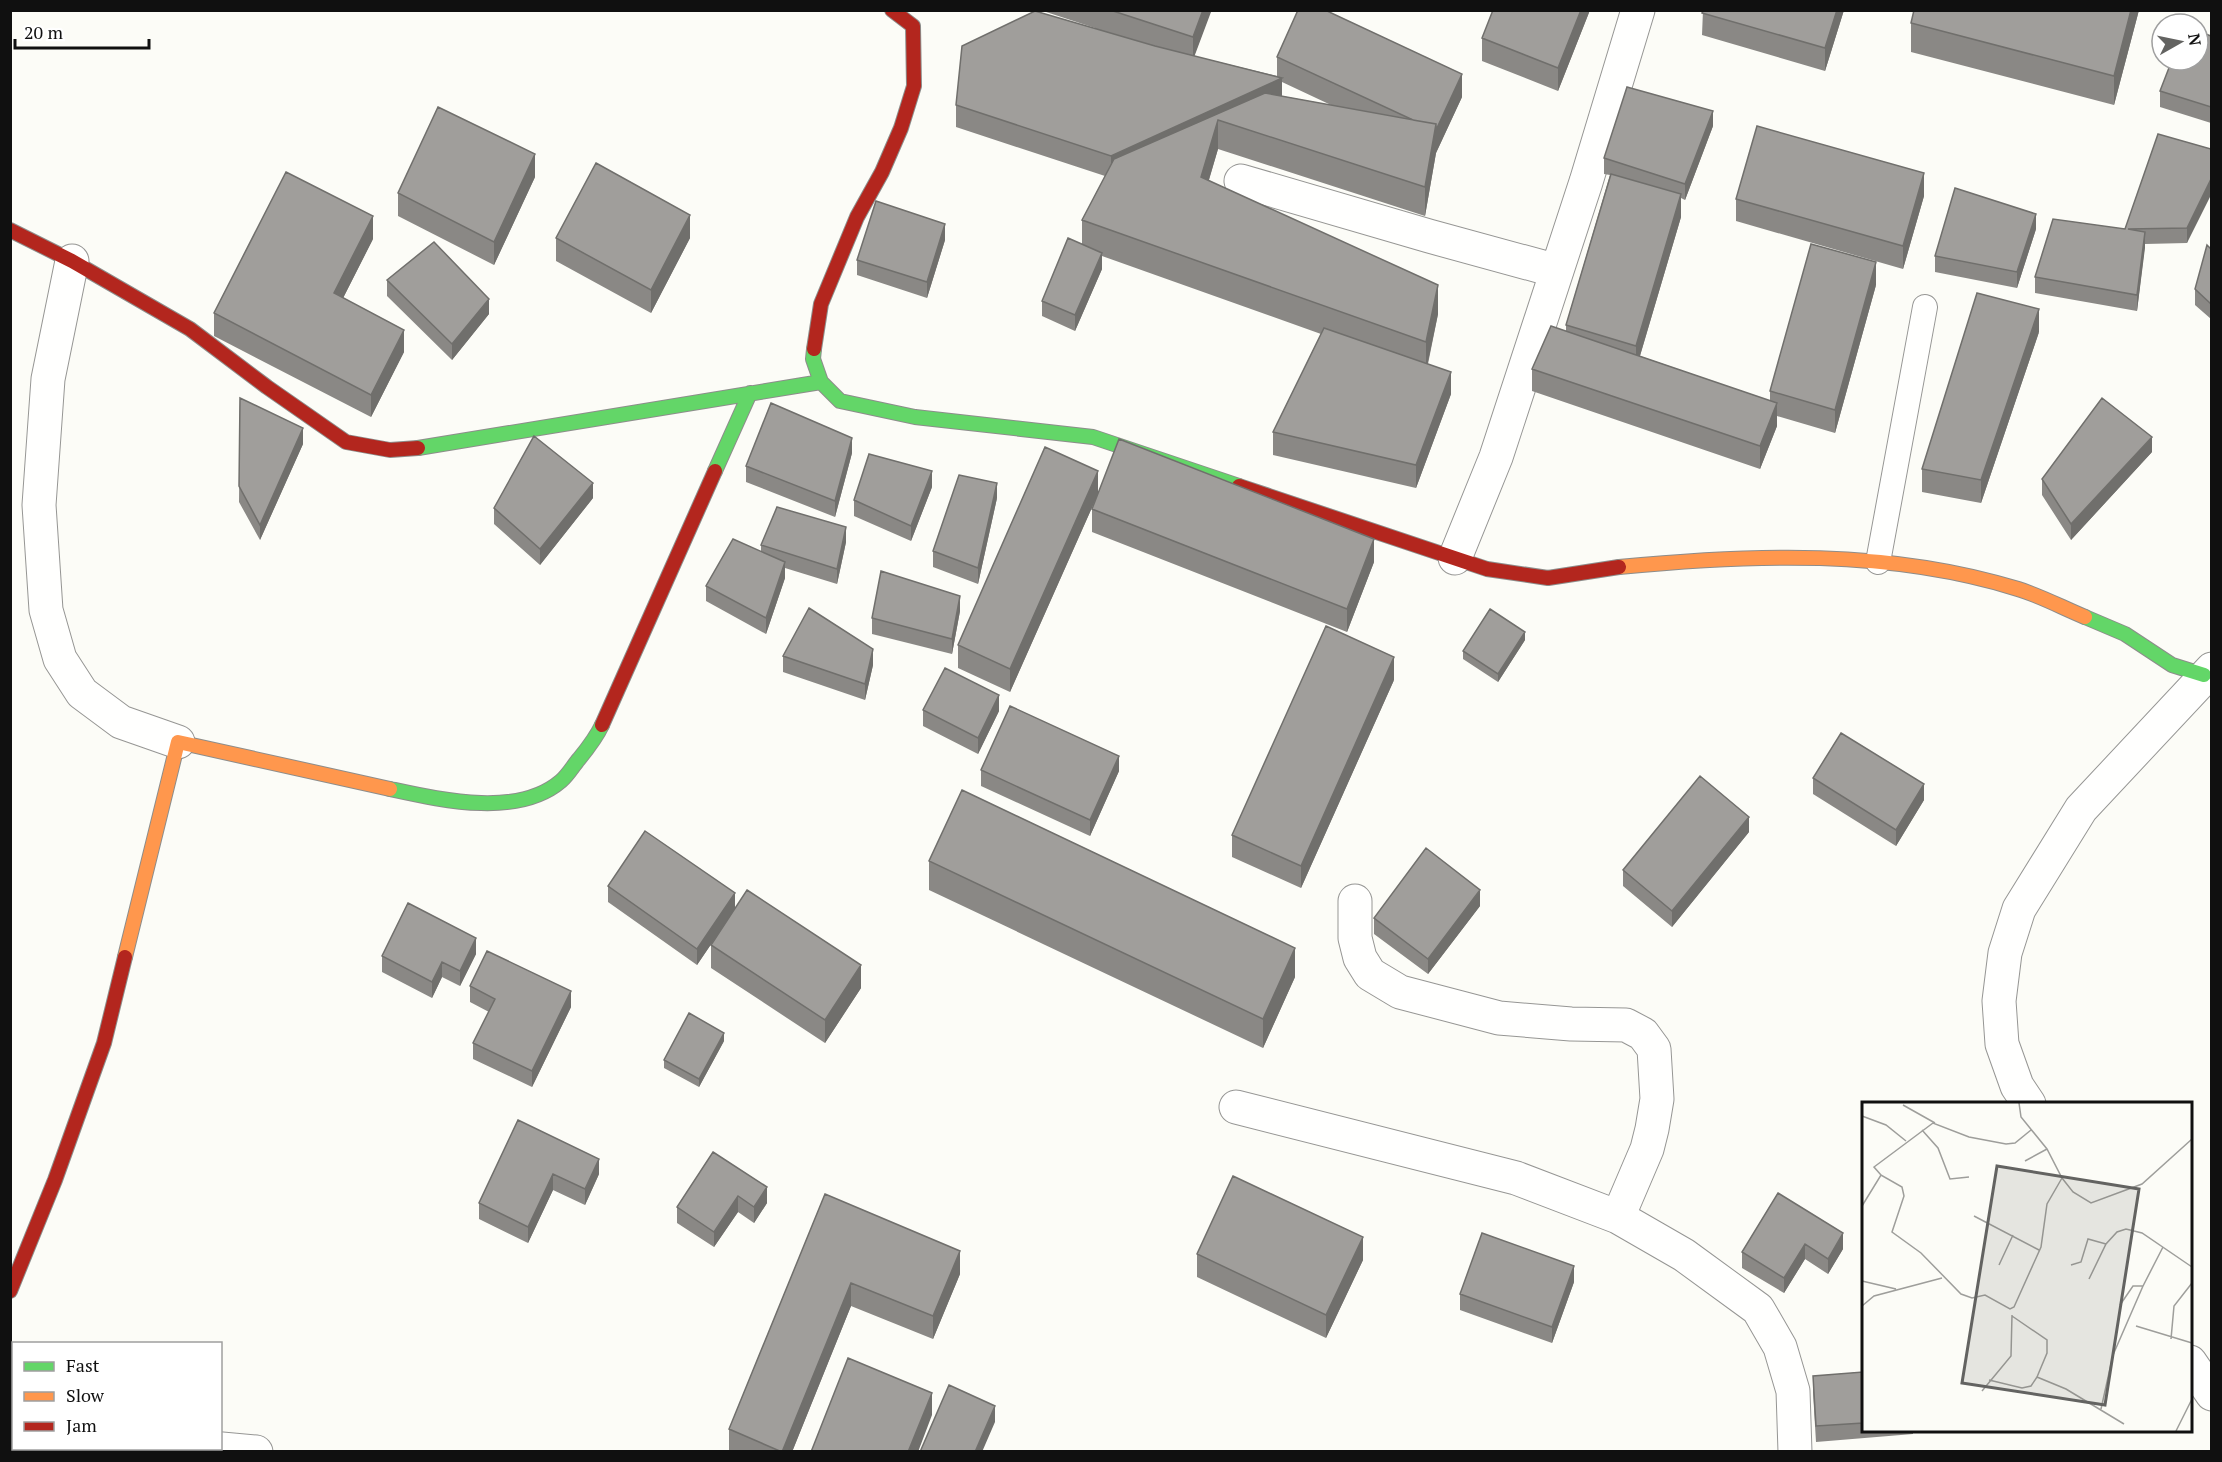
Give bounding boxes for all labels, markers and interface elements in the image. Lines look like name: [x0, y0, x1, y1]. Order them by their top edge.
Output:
scale bar: [15, 12, 148, 50]
north arrow: [2150, 12, 2210, 72]
text: 20 m: [24, 20, 64, 44]
text: N: [2183, 32, 2207, 47]
inset map: [1862, 1102, 2192, 1432]
legend: [12, 1342, 222, 1450]
text: Fast: [66, 1353, 100, 1377]
text: Slow: [66, 1383, 105, 1407]
text: Jam: [66, 1413, 97, 1437]

